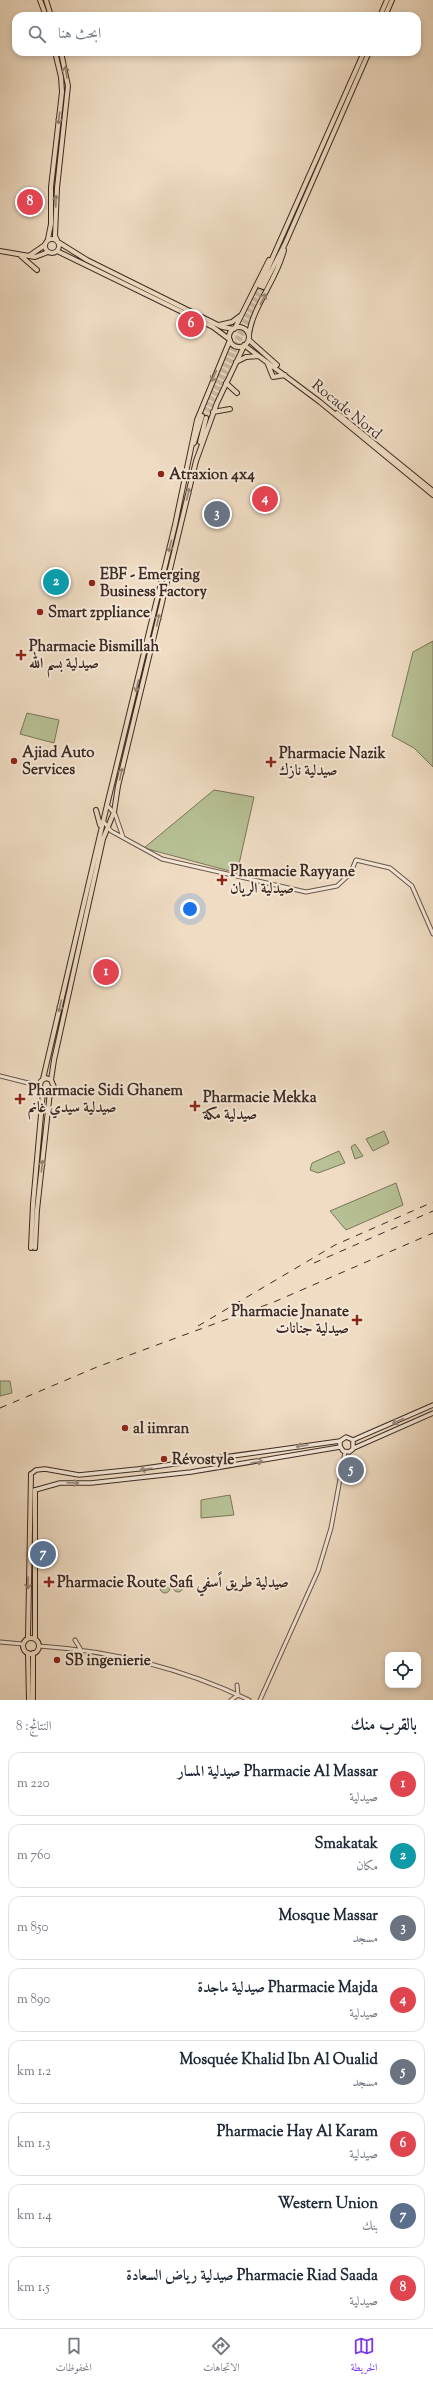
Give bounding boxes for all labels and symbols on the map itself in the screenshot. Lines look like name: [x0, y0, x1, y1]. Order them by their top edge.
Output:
one-way arrow: [62, 66, 70, 79]
one-way arrow: [55, 111, 63, 124]
pin: 8: [17, 187, 43, 217]
one-way arrow: [53, 195, 60, 208]
one-way arrow: [260, 294, 267, 306]
pin: 6: [178, 309, 204, 339]
one-way arrow: [210, 370, 218, 382]
street label: Rocade Nord: [307, 375, 386, 445]
place label: Atraxion 4x4: [169, 465, 255, 486]
marker: Atraxion 4x4: [156, 469, 166, 479]
pin: 4: [252, 484, 278, 514]
one-way arrow: [185, 487, 192, 500]
pin: 3: [204, 499, 230, 529]
one-way arrow: [166, 539, 174, 552]
place label: EBF - Emerging Business Factory: [100, 565, 207, 603]
pin: 2: [43, 567, 69, 597]
marker: EBF - Emerging Business Factory: [87, 578, 97, 588]
place label: Smart zppliance: [48, 603, 150, 624]
marker: Smart zppliance: [35, 607, 45, 617]
one-way arrow: [154, 614, 162, 627]
place label: Pharmacie Bismillah صيدلية بسم الله: [29, 637, 159, 678]
marker: Pharmacie Bismillah صيدلية بسم الله: [16, 650, 26, 660]
one-way arrow: [132, 679, 140, 692]
place label: Ajiad Auto Services: [22, 743, 94, 781]
place label: Pharmacie Nazik صيدلية نازك: [279, 744, 387, 782]
marker: Ajiad Auto Services: [9, 756, 19, 766]
marker: Pharmacie Nazik صيدلية نازك: [266, 757, 276, 767]
one-way arrow: [117, 768, 125, 781]
place label: Pharmacie Rayyane صيدلية الريان: [230, 862, 355, 900]
marker: Pharmacie Rayyane صيدلية الريان: [217, 875, 227, 885]
your location: [180, 899, 200, 919]
pin: 1: [93, 957, 119, 987]
one-way arrow: [56, 1000, 64, 1013]
place label: Pharmacie Sidi Ghanem صيدلية سيدي غانم: [28, 1081, 184, 1120]
place label: Pharmacie Mekka صيدلية مكة: [202, 1088, 317, 1126]
marker: Pharmacie Sidi Ghanem صيدلية سيدي غانم: [15, 1094, 25, 1104]
marker: Pharmacie Mekka صيدلية مكة: [190, 1101, 200, 1111]
one-way arrow: [38, 1160, 46, 1173]
place label: Pharmacie Jnanate صيدلية جنانات: [231, 1302, 349, 1340]
marker: Pharmacie Jnanate صيدلية جنانات: [352, 1315, 362, 1325]
one-way arrow: [392, 1418, 404, 1425]
place label: al iimran: [133, 1419, 190, 1440]
marker: al iimran: [120, 1423, 130, 1433]
one-way arrow: [296, 1442, 309, 1450]
place label: Révostyle: [172, 1450, 234, 1471]
marker: Révostyle: [159, 1454, 169, 1464]
pin: 5: [338, 1455, 364, 1485]
one-way arrow: [250, 1458, 263, 1466]
one-way arrow: [139, 1465, 152, 1472]
one-way arrow: [66, 1479, 79, 1487]
pin: 7: [30, 1539, 56, 1569]
place label: Pharmacie Route Safi صيدلية طريق اًسفي: [57, 1571, 289, 1597]
one-way arrow: [24, 1576, 32, 1589]
marker: Pharmacie Route Safi صيدلية طريق اًسفي: [44, 1577, 54, 1587]
place label: SB ingenierie: [65, 1651, 151, 1672]
marker: SB ingenierie: [52, 1655, 62, 1665]

